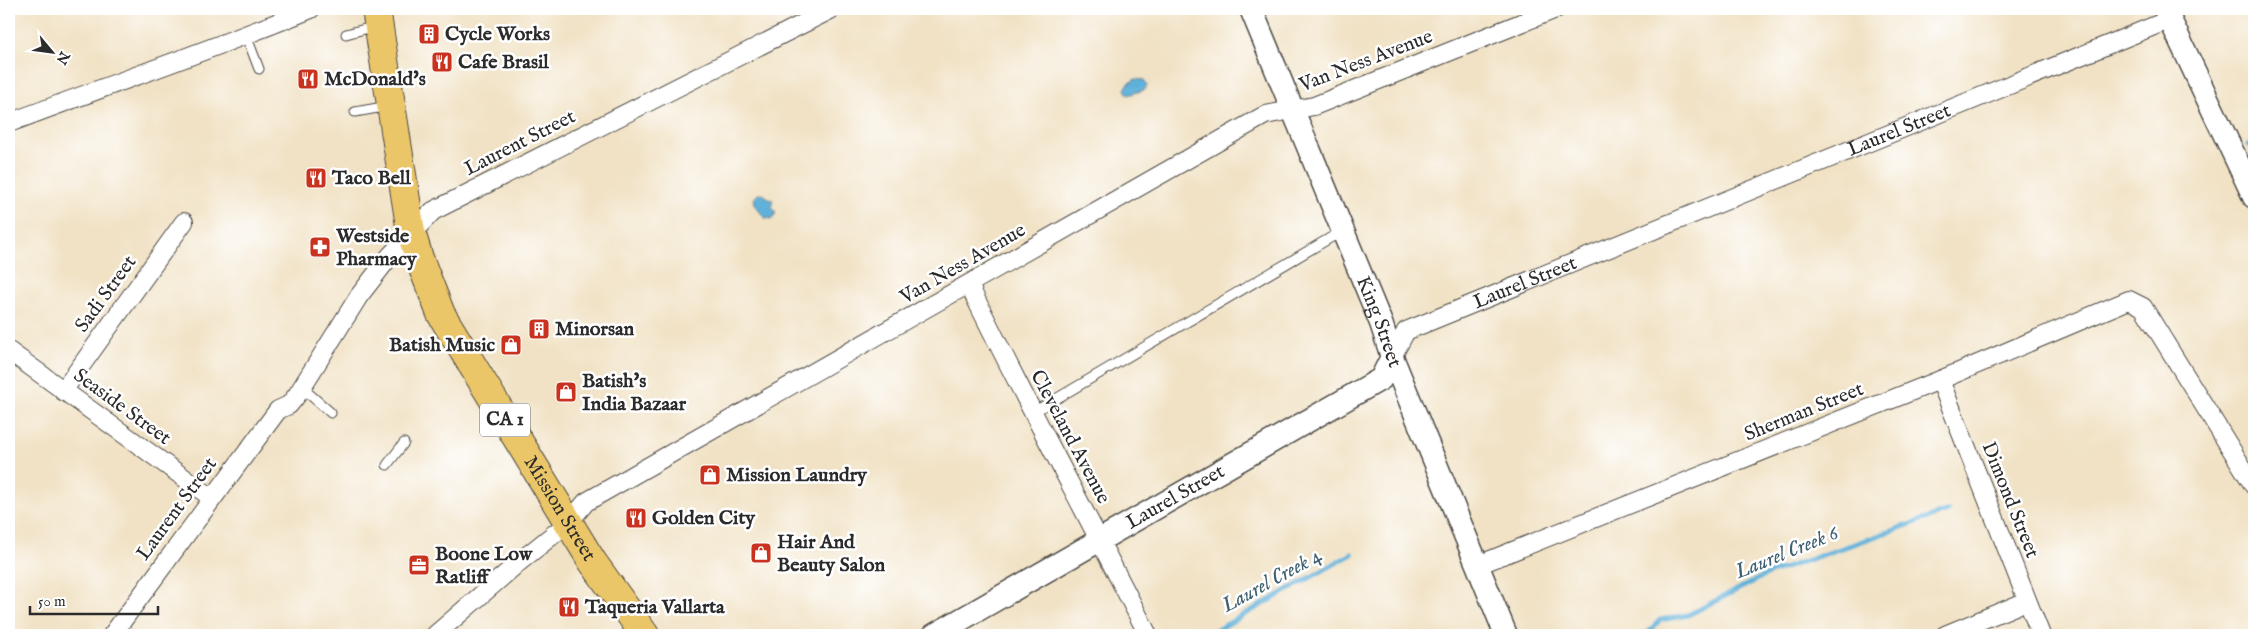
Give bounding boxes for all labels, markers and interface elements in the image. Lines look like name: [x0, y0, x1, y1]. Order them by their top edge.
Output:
building icon: Cycle Works: [417, 22, 441, 46]
place label: Cycle Works: [445, 22, 550, 47]
street label: Van Ness Avenue: [1295, 24, 1436, 98]
north arrow: [28, 28, 78, 78]
text: N: [52, 47, 74, 67]
restaurant icon: Cafe Brasil: [430, 50, 454, 74]
place label: Cafe Brasil: [458, 50, 549, 75]
restaurant icon: McDonald's: [296, 67, 320, 91]
place label: McDonald's: [324, 67, 426, 92]
street label: Laurel Street: [1844, 98, 1955, 162]
street label: Laurent Street: [460, 104, 580, 182]
restaurant icon: Taco Bell: [304, 166, 328, 190]
place label: Taco Bell: [331, 166, 411, 191]
street label: Van Ness Avenue: [895, 218, 1030, 311]
place label: Westside Pharmacy: [335, 224, 418, 272]
pharmacy icon: Westside Pharmacy: [308, 235, 332, 259]
street label: Laurel Street: [1470, 250, 1580, 315]
street label: Sadi Street: [70, 251, 142, 337]
street label: King Street: [1350, 272, 1407, 371]
building icon: Minorsan: [527, 317, 551, 341]
place label: Minorsan: [555, 317, 635, 342]
place label: Batish Music: [389, 333, 495, 358]
shop icon: Batish Music: [499, 333, 523, 357]
street label: Seaside Street: [68, 363, 176, 451]
street label: Cleveland Avenue: [1024, 366, 1116, 508]
place label: Batish's India Bazaar: [582, 369, 687, 417]
street label: Sherman Street: [1741, 377, 1867, 447]
shop icon: Batish's India Bazaar: [554, 380, 578, 404]
road number: CA 1: [480, 404, 530, 436]
street label: Dimond Street: [1975, 438, 2045, 562]
street label: Mission Street: [518, 451, 602, 566]
street label: Laurent Street: [131, 452, 223, 565]
street label: Laurel Street: [1122, 459, 1229, 535]
shop icon: Mission Laundry: [698, 463, 722, 487]
place label: Mission Laundry: [726, 463, 868, 488]
restaurant icon: Golden City: [624, 506, 648, 530]
place label: Golden City: [652, 506, 756, 531]
water label: Laurel Creek 6: [1730, 520, 1844, 586]
place label: Hair And Beauty Salon: [777, 530, 885, 578]
shop icon: Hair And Beauty Salon: [749, 541, 773, 565]
place label: Boone Low Ratliff: [435, 542, 533, 590]
water label: Laurel Creek 4: [1216, 542, 1327, 620]
office icon: Boone Low Ratliff: [407, 553, 431, 577]
scale bar: [30, 584, 158, 616]
text: 50 m: [38, 592, 66, 611]
restaurant icon: Taqueria Vallarta: [557, 595, 581, 619]
place label: Taqueria Vallarta: [584, 595, 725, 620]

